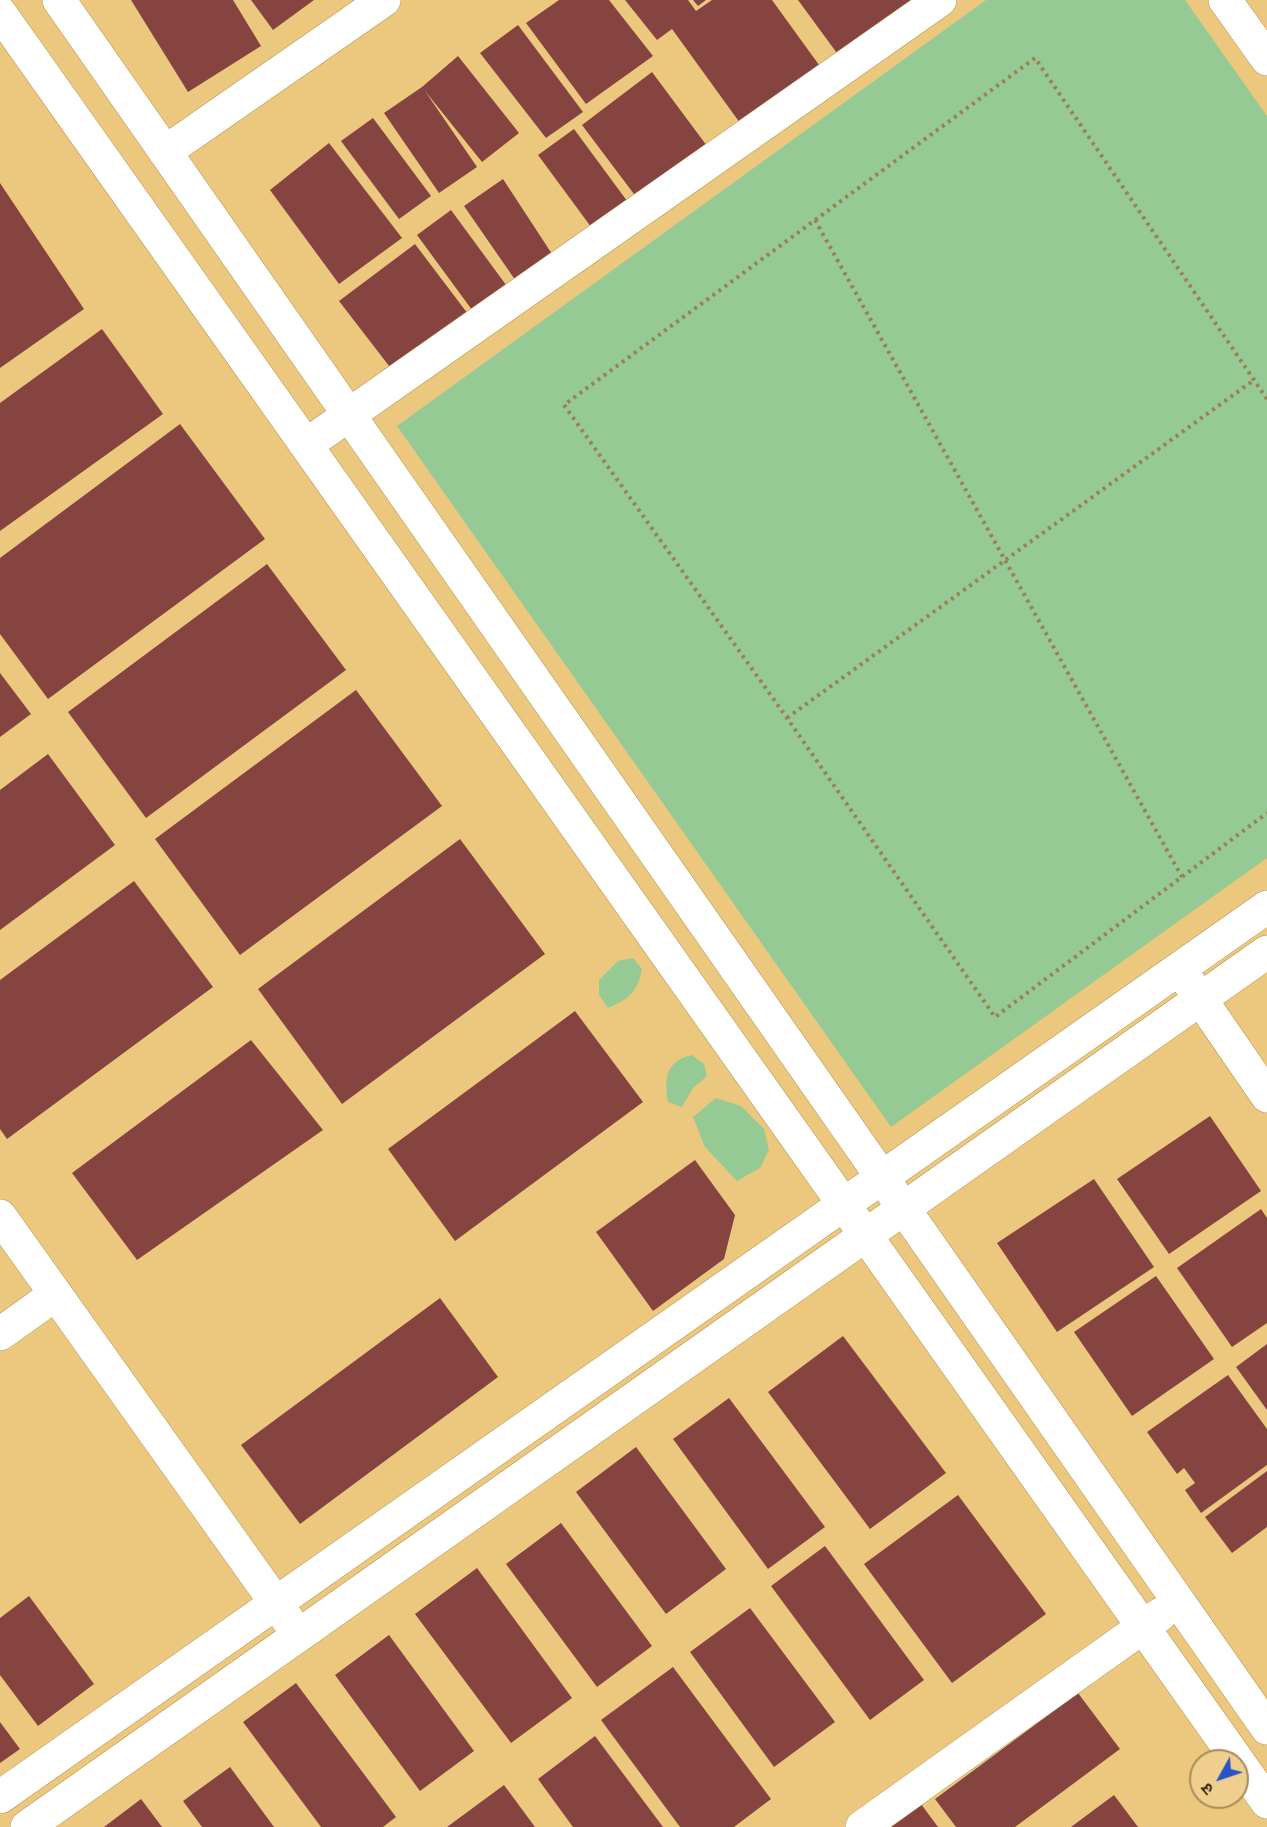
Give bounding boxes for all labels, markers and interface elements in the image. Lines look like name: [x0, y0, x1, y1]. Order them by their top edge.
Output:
north arrow: [1189, 1749, 1249, 1809]
text: उ: [1195, 1778, 1219, 1801]

